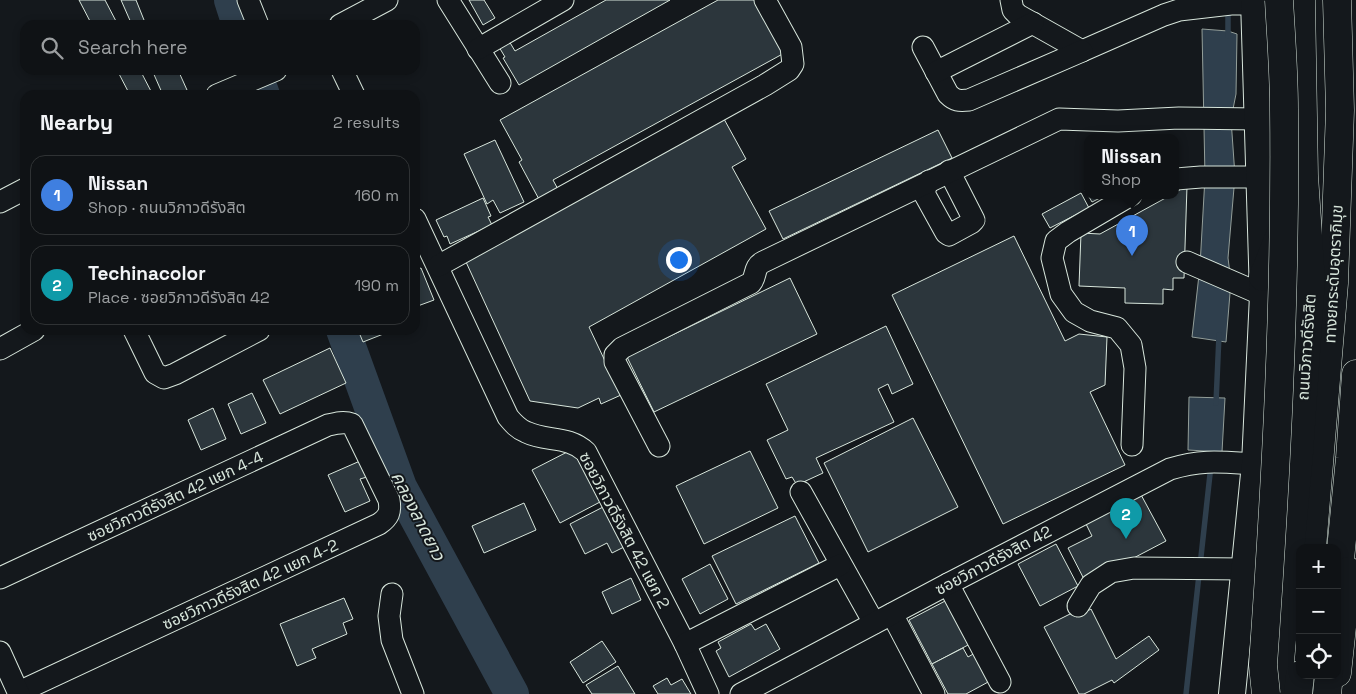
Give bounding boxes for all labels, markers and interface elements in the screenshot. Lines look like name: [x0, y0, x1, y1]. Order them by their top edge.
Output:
search box: [20, 20, 420, 75]
icon: search: [38, 34, 66, 62]
text: Search here: [78, 35, 188, 60]
text: Nearby: [40, 109, 113, 136]
text: 2 results: [333, 112, 400, 133]
popup: [1084, 134, 1179, 199]
text: Nissan: [1101, 144, 1162, 169]
text: Shop: [1101, 169, 1141, 190]
text: Nissan: [88, 171, 148, 196]
text: 1: [53, 185, 61, 206]
text: 160 m: [354, 185, 399, 206]
text: Shop · ถนนวิภาวดีรังสิต: [88, 197, 246, 218]
street label: ทางยกระดับอุตราภิมุข: [1319, 204, 1348, 344]
pin: 1: [1116, 215, 1148, 256]
your location: [666, 247, 692, 273]
text: Techinacolor: [88, 261, 206, 286]
text: 2: [52, 275, 62, 296]
text: 190 m: [354, 275, 399, 296]
text: Place · ซอยวิภาวดีรังสิต 42: [88, 287, 270, 308]
street label: ถนนวิภาวดีรังสิต: [1292, 293, 1321, 401]
street label: ซอยวิภาวดีรังสิต 42 แยก 4-4: [84, 446, 267, 547]
street label: ซอยวิภาวดีรังสิต 42 แยก 2: [574, 448, 675, 612]
water label: คลองลาดยาว: [386, 467, 451, 565]
pin: 2: [1110, 498, 1142, 539]
street label: ซอยวิภาวดีรังสิต 42: [931, 521, 1055, 600]
street label: ซอยวิภาวดีรังสิต 42 แยก 4-2: [159, 534, 342, 634]
map controls: [1296, 544, 1341, 679]
button: +: [1296, 544, 1341, 589]
button: −: [1296, 589, 1341, 634]
button: locate: [1296, 634, 1341, 679]

